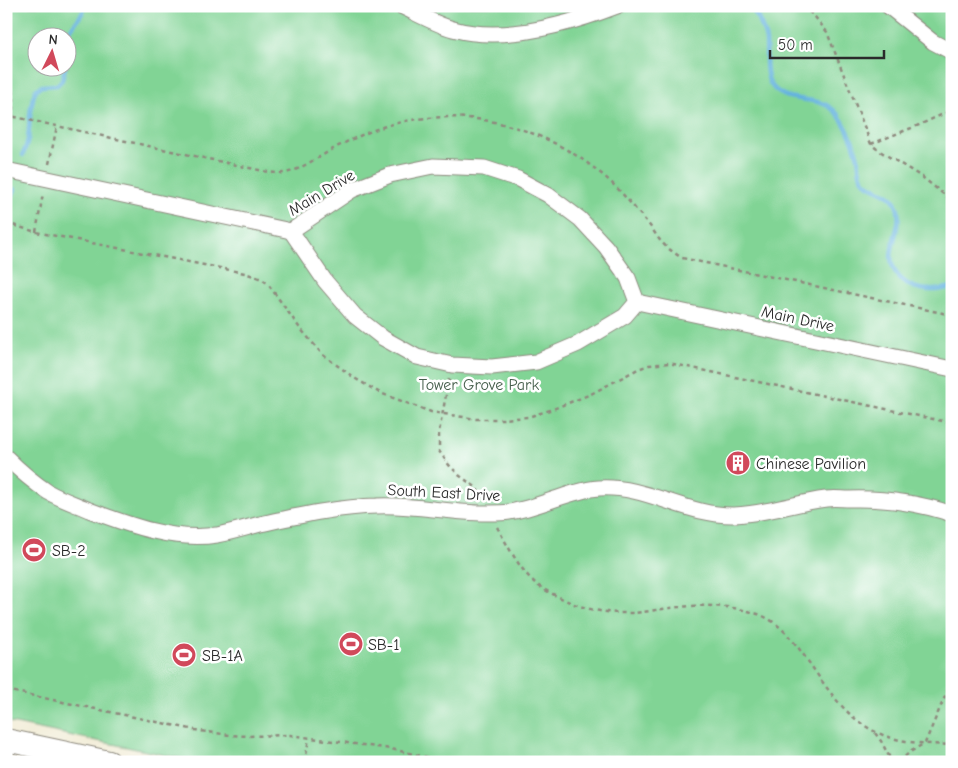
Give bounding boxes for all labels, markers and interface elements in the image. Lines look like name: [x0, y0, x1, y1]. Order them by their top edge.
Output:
north arrow: [28, 28, 78, 78]
scale bar: [770, 28, 884, 60]
text: N: [48, 31, 58, 48]
text: 50 m: [778, 36, 813, 54]
street label: Main Drive: [285, 166, 358, 220]
street label: Main Drive: [760, 302, 836, 335]
park label: Tower Grove Park: [419, 376, 539, 394]
building icon: Chinese Pavilion: [725, 450, 751, 476]
place label: Chinese Pavilion: [756, 455, 866, 473]
street label: South East Drive: [387, 481, 501, 505]
sports icon: SB-2: [21, 537, 47, 563]
place label: SB-2: [52, 542, 86, 560]
sports icon: SB-1: [338, 631, 364, 657]
place label: SB-1: [368, 636, 400, 654]
sports icon: SB-1A: [171, 642, 197, 668]
place label: SB-1A: [202, 647, 243, 665]

